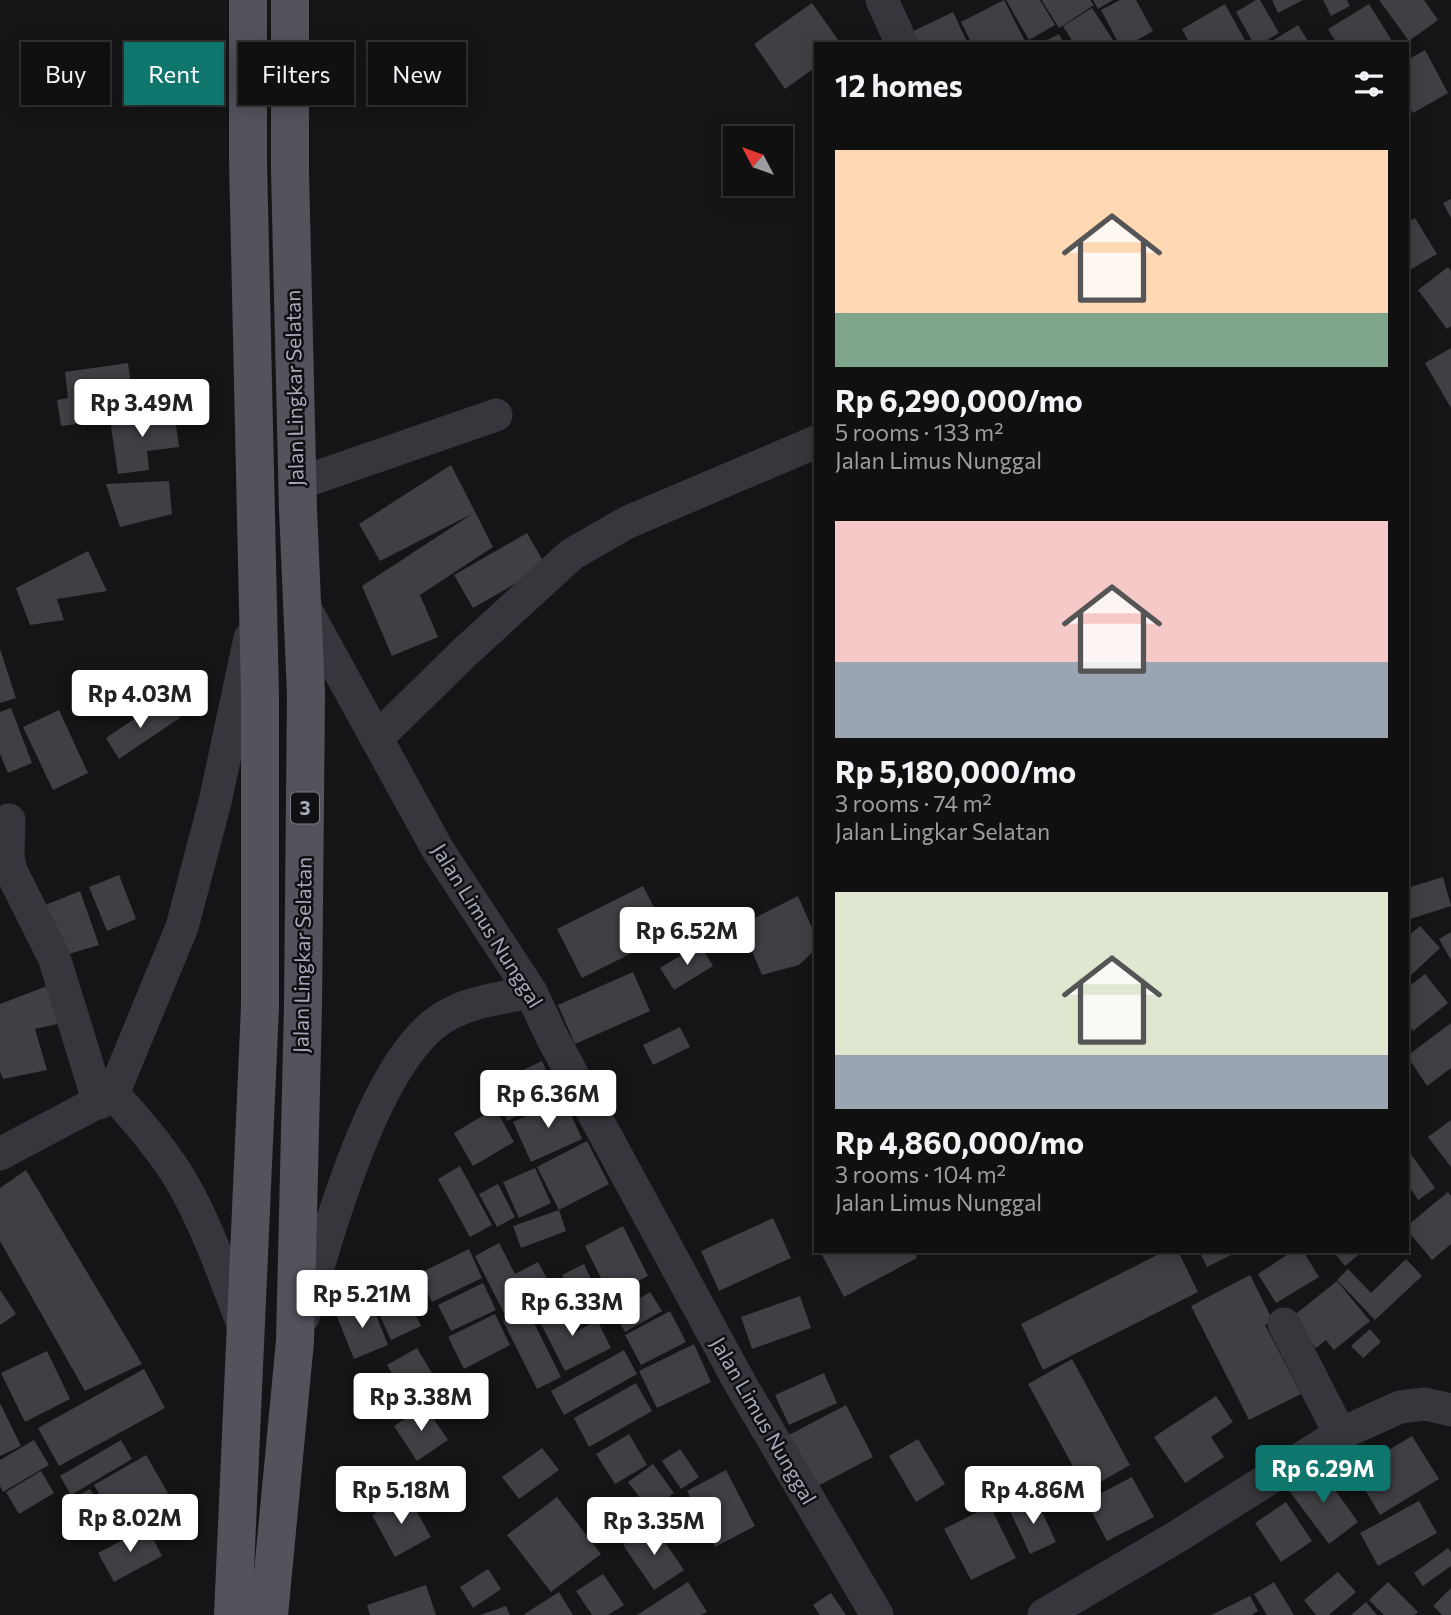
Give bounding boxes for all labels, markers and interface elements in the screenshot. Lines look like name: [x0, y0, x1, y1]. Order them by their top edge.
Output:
chip: Buy: [21, 42, 110, 105]
chip: Rent: [124, 42, 224, 105]
chip: Filters: [238, 42, 354, 105]
chip: New: [368, 42, 466, 105]
icon: filters: [1350, 65, 1388, 103]
text: 12 homes: [835, 66, 963, 103]
north arrow: [723, 126, 793, 196]
map controls: [723, 126, 793, 196]
icon: home: [1049, 195, 1175, 321]
street label: Jalan Lingkar Selatan: [279, 290, 308, 486]
pin: Rp 3.49M: [70, 380, 214, 439]
text: Rp 6,290,000/mo: [835, 381, 1083, 418]
text: Rp 3.49M: [90, 388, 194, 416]
text: 5 rooms · 133 m²: [835, 418, 1003, 446]
text: Jalan Limus Nunggal: [835, 446, 1042, 474]
icon: home: [1049, 566, 1175, 692]
pin: Rp 4.03M: [68, 670, 212, 730]
text: Rp 4.03M: [88, 679, 192, 707]
text: Rp 5,180,000/mo: [835, 752, 1076, 789]
text: 3 rooms · 74 m²: [835, 789, 992, 817]
road number: 3: [291, 792, 319, 824]
text: Jalan Lingkar Selatan: [835, 817, 1050, 845]
street label: Jalan Limus Nunggal: [428, 838, 549, 1012]
street label: Jalan Lingkar Selatan: [287, 857, 316, 1053]
pin: Rp 6.52M: [615, 908, 759, 967]
text: Rp 6.52M: [636, 916, 738, 944]
icon: home: [1049, 937, 1175, 1063]
pin: Rp 6.36M: [476, 1070, 620, 1130]
text: Rp 6.36M: [496, 1079, 600, 1107]
text: Rp 4,860,000/mo: [835, 1123, 1084, 1160]
text: 3 rooms · 104 m²: [835, 1160, 1006, 1188]
text: Jalan Limus Nunggal: [835, 1188, 1042, 1216]
pin: Rp 5.21M: [290, 1270, 434, 1330]
pin: Rp 6.33M: [500, 1278, 644, 1338]
text: Rp 5.21M: [313, 1279, 411, 1307]
text: Rp 6.33M: [521, 1287, 623, 1315]
street label: Jalan Limus Nunggal: [706, 1332, 822, 1508]
pin: Rp 3.38M: [349, 1374, 493, 1433]
text: Rp 3.38M: [370, 1382, 472, 1410]
pin: Rp 6.29M: [1251, 1446, 1395, 1505]
text: Rp 6.29M: [1271, 1454, 1375, 1482]
pin: Rp 5.18M: [329, 1466, 473, 1526]
pin: Rp 4.86M: [961, 1466, 1105, 1526]
text: Rp 5.18M: [352, 1475, 450, 1503]
text: Rp 4.86M: [981, 1475, 1085, 1503]
pin: Rp 8.02M: [58, 1494, 202, 1554]
pin: Rp 3.35M: [582, 1498, 726, 1557]
text: Rp 8.02M: [78, 1503, 182, 1531]
text: Rp 3.35M: [603, 1506, 705, 1534]

